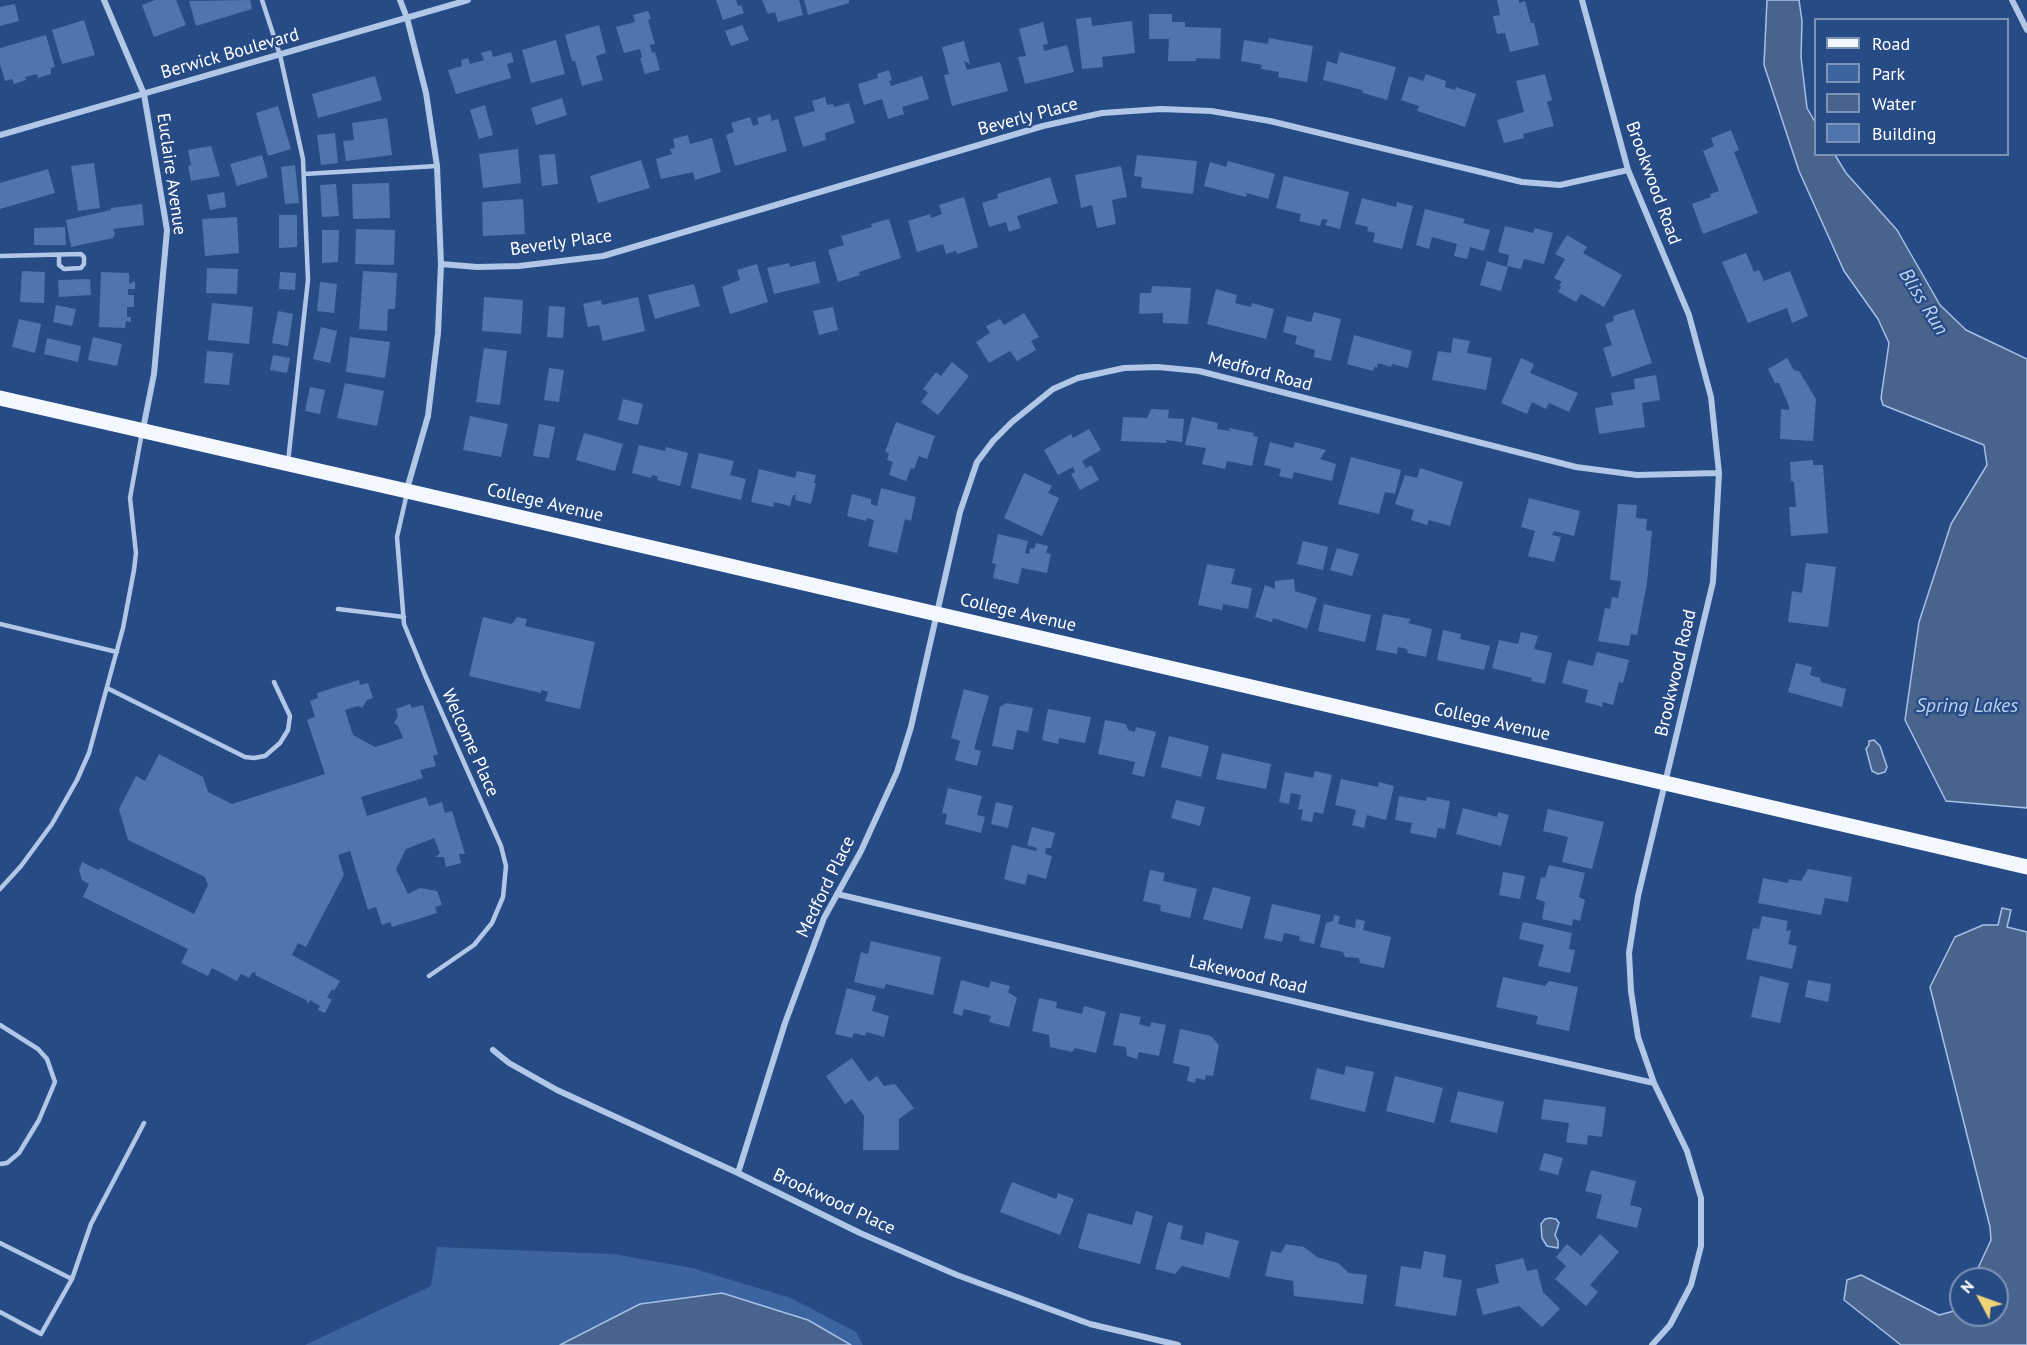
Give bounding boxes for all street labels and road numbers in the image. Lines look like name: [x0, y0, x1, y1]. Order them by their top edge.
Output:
street label: Berwick Boulevard: [158, 24, 302, 84]
street label: Beverly Place: [976, 93, 1080, 141]
street label: Euclaire Avenue: [152, 112, 190, 236]
street label: Brookwood Road: [1621, 118, 1685, 248]
street label: Beverly Place: [509, 225, 613, 261]
street label: Medford Road: [1206, 348, 1314, 396]
street label: College Avenue: [485, 479, 605, 527]
street label: College Avenue: [958, 589, 1078, 637]
street label: Brookwood Road: [1651, 607, 1701, 739]
street label: Welcome Place: [437, 686, 503, 800]
street label: College Avenue: [1432, 698, 1552, 746]
street label: Medford Place: [792, 833, 860, 941]
street label: Lakewood Road: [1187, 951, 1309, 999]
street label: Brookwood Place: [769, 1164, 899, 1240]

